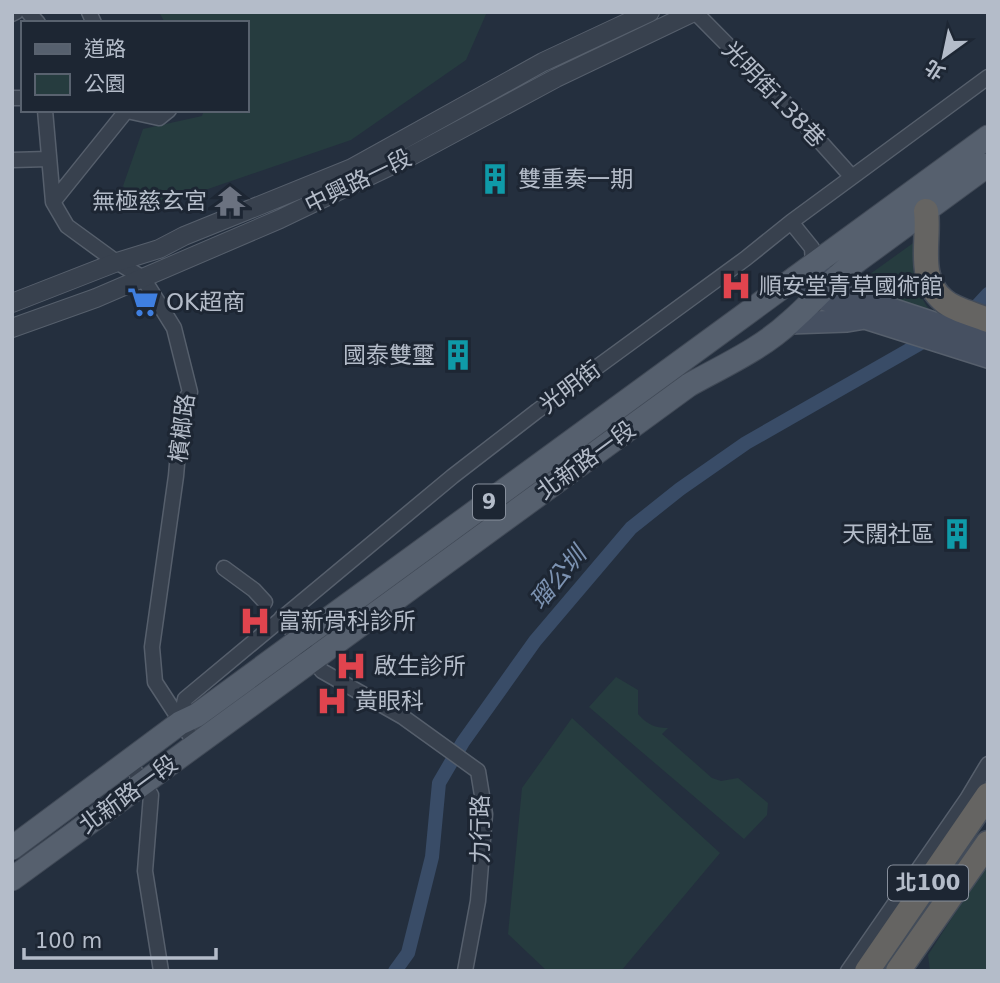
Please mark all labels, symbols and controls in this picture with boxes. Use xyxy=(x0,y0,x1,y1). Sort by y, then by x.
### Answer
legend xyxy=(21,21,248,112)
north arrow xyxy=(909,21,979,91)
street label: 光明街138巷 xyxy=(717,36,831,152)
text: 道路 xyxy=(84,37,126,61)
text: 北 xyxy=(921,56,949,85)
text: 公園 xyxy=(84,72,126,96)
street label: 中興路一段 xyxy=(301,144,415,218)
building icon: 雙重奏一期 xyxy=(478,162,512,196)
place label: 雙重奏一期 xyxy=(518,166,633,192)
temple icon: 無極慈玄宮 xyxy=(213,184,247,218)
place label: 無極慈玄宮 xyxy=(92,188,207,214)
hospital icon: 順安堂青草國術館 xyxy=(719,269,753,303)
place label: 順安堂青草國術館 xyxy=(759,273,943,299)
supermarket icon: OK超商 xyxy=(126,285,160,319)
place label: OK超商 xyxy=(166,289,245,315)
building icon: 國泰雙璽 xyxy=(441,338,475,372)
place label: 國泰雙璽 xyxy=(343,342,435,368)
street label: 光明街 xyxy=(535,356,605,418)
street label: 檳榔路 xyxy=(165,392,199,464)
street label: 北新路一段 xyxy=(532,416,640,504)
road number: 9 xyxy=(473,484,505,520)
building icon: 天闊社區 xyxy=(940,517,974,551)
place label: 天闊社區 xyxy=(842,521,934,547)
water label: 瑠公圳 xyxy=(524,539,594,615)
hospital icon: 富新骨科診所 xyxy=(238,604,272,638)
place label: 富新骨科診所 xyxy=(278,608,416,634)
hospital icon: 啟生診所 xyxy=(334,649,368,683)
place label: 啟生診所 xyxy=(374,653,466,679)
hospital icon: 黃眼科 xyxy=(315,684,349,718)
place label: 黃眼科 xyxy=(355,688,424,714)
street label: 北新路一段 xyxy=(74,750,182,838)
street label: 力行路 xyxy=(467,795,493,864)
road number: 北100 xyxy=(888,866,968,900)
scale bar xyxy=(24,916,217,960)
text: 100 m xyxy=(35,929,102,953)

